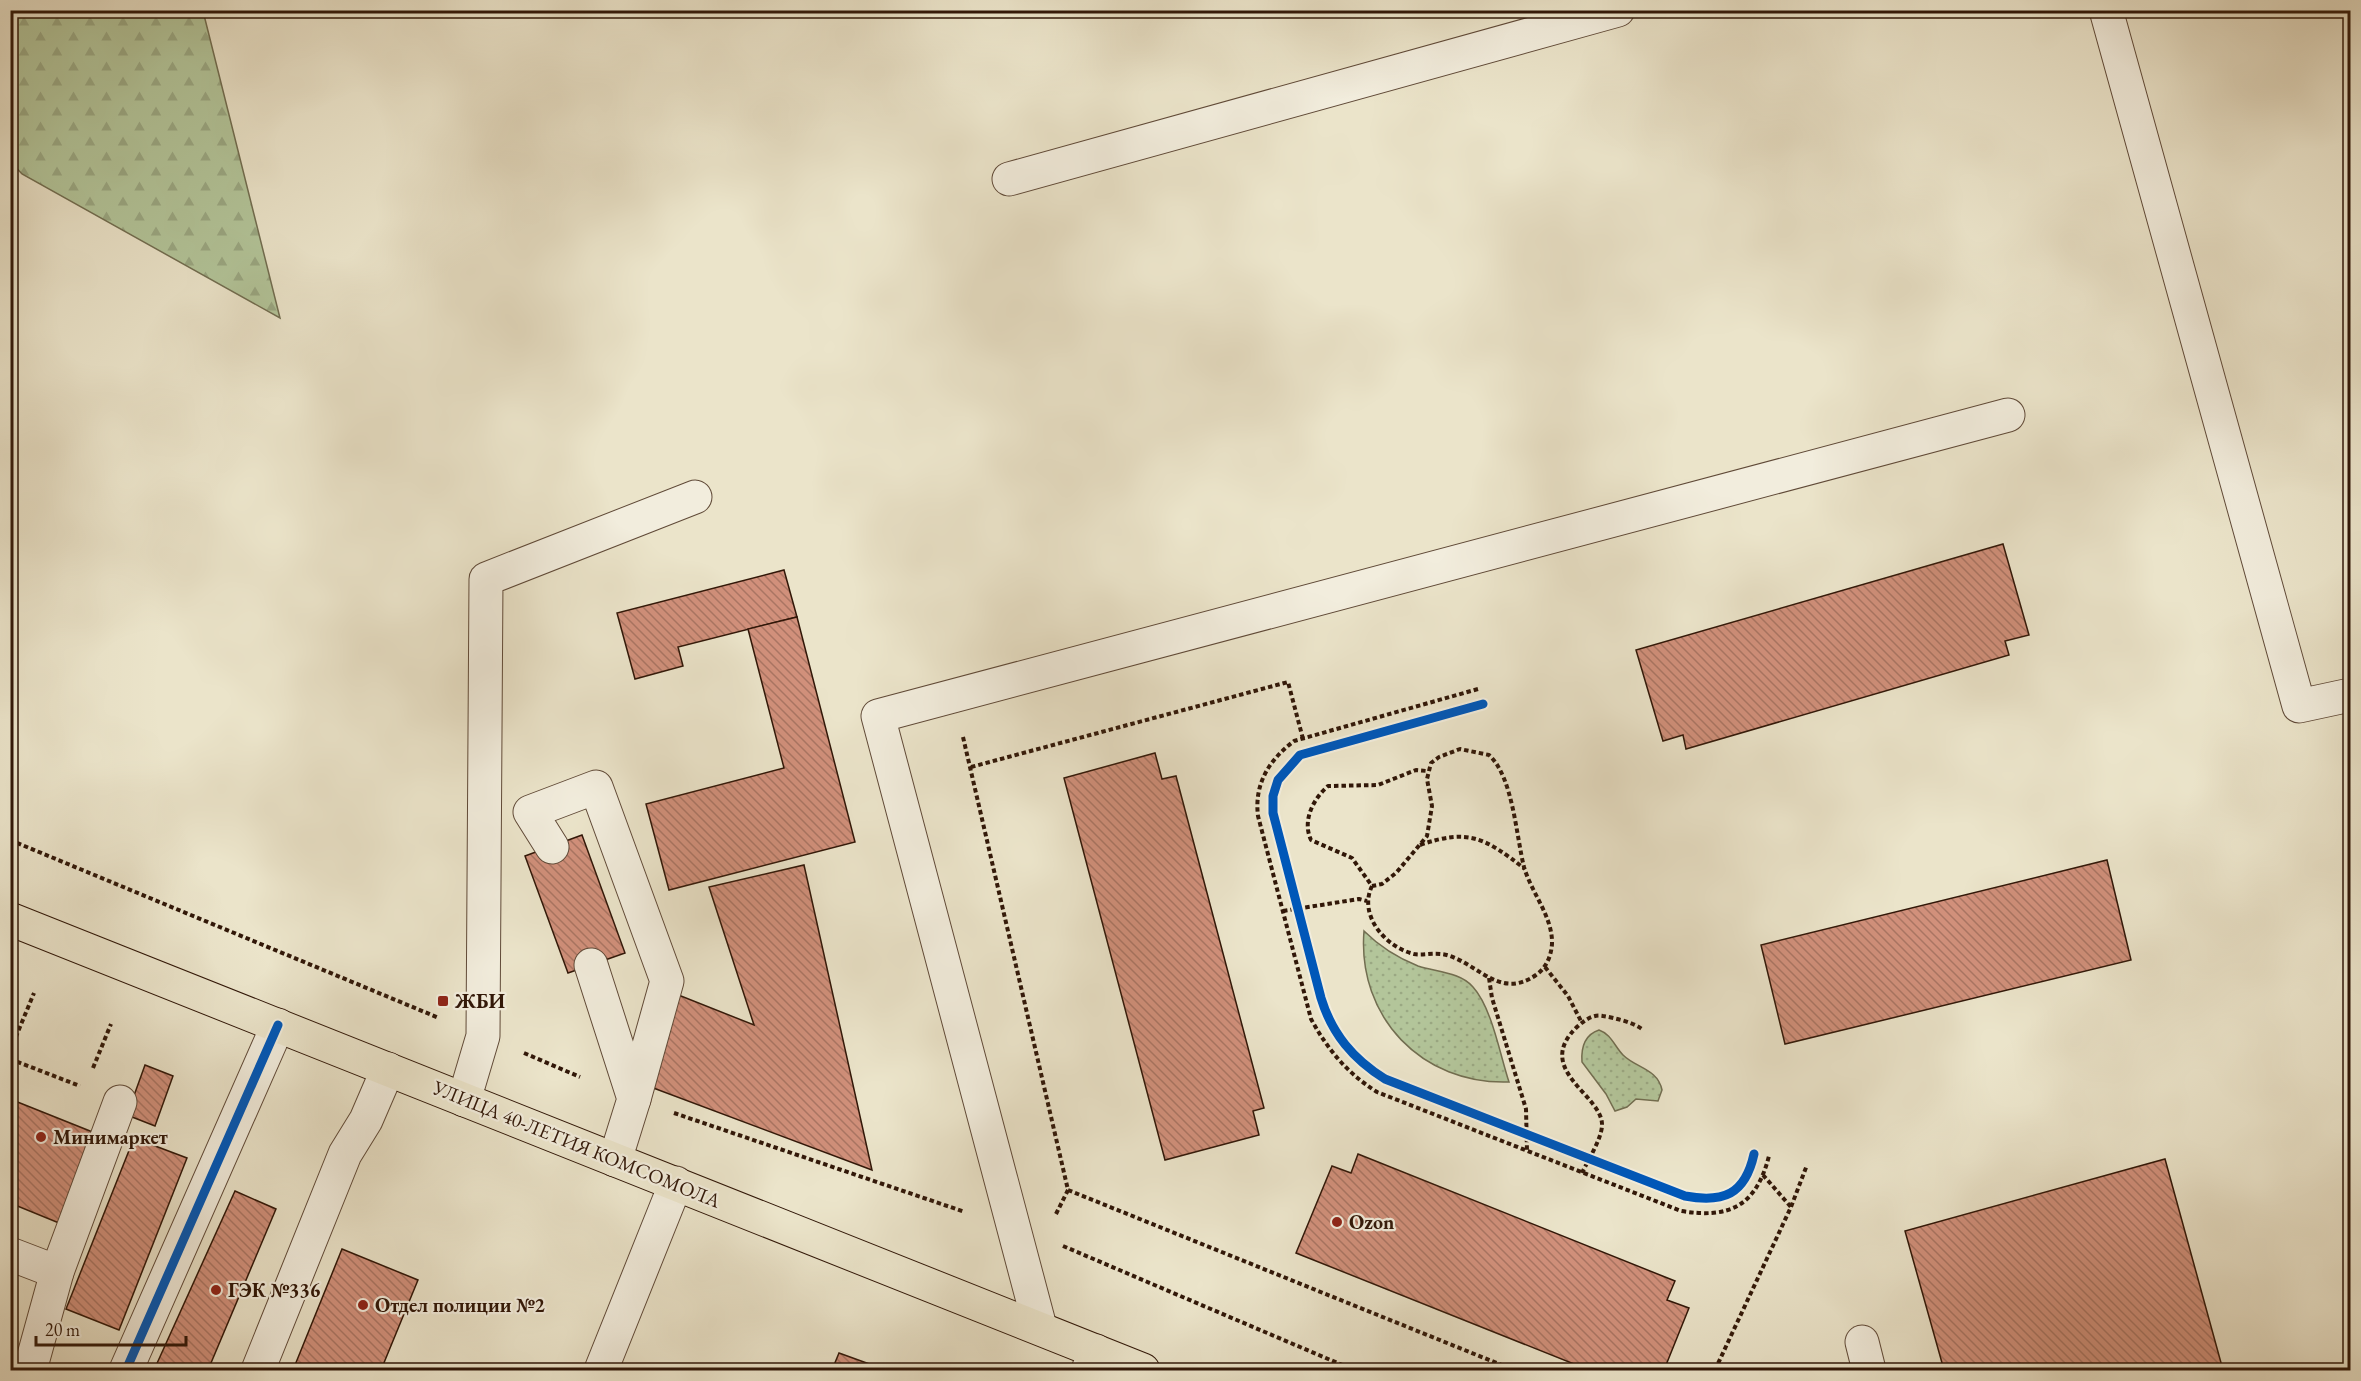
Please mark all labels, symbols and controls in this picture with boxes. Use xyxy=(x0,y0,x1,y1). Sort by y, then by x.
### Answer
place label: ЖБИ xyxy=(454,988,505,1014)
marker: ЖБИ xyxy=(436,994,450,1008)
street label: УЛИЦА 40-ЛЕТИЯ КОМСОМОЛА xyxy=(428,1074,725,1214)
place label: Минимаркет xyxy=(53,1124,168,1150)
marker: Минимаркет xyxy=(34,1130,48,1144)
place label: Ozon xyxy=(1349,1209,1394,1235)
marker: Ozon xyxy=(1330,1215,1344,1229)
place label: ГЭК №336 xyxy=(228,1277,321,1303)
marker: ГЭК №336 xyxy=(209,1283,223,1297)
place label: Отдел полиции №2 xyxy=(375,1292,545,1318)
marker: Отдел полиции №2 xyxy=(356,1298,370,1312)
scale bar xyxy=(36,1309,186,1347)
text: 20 m xyxy=(45,1318,80,1341)

